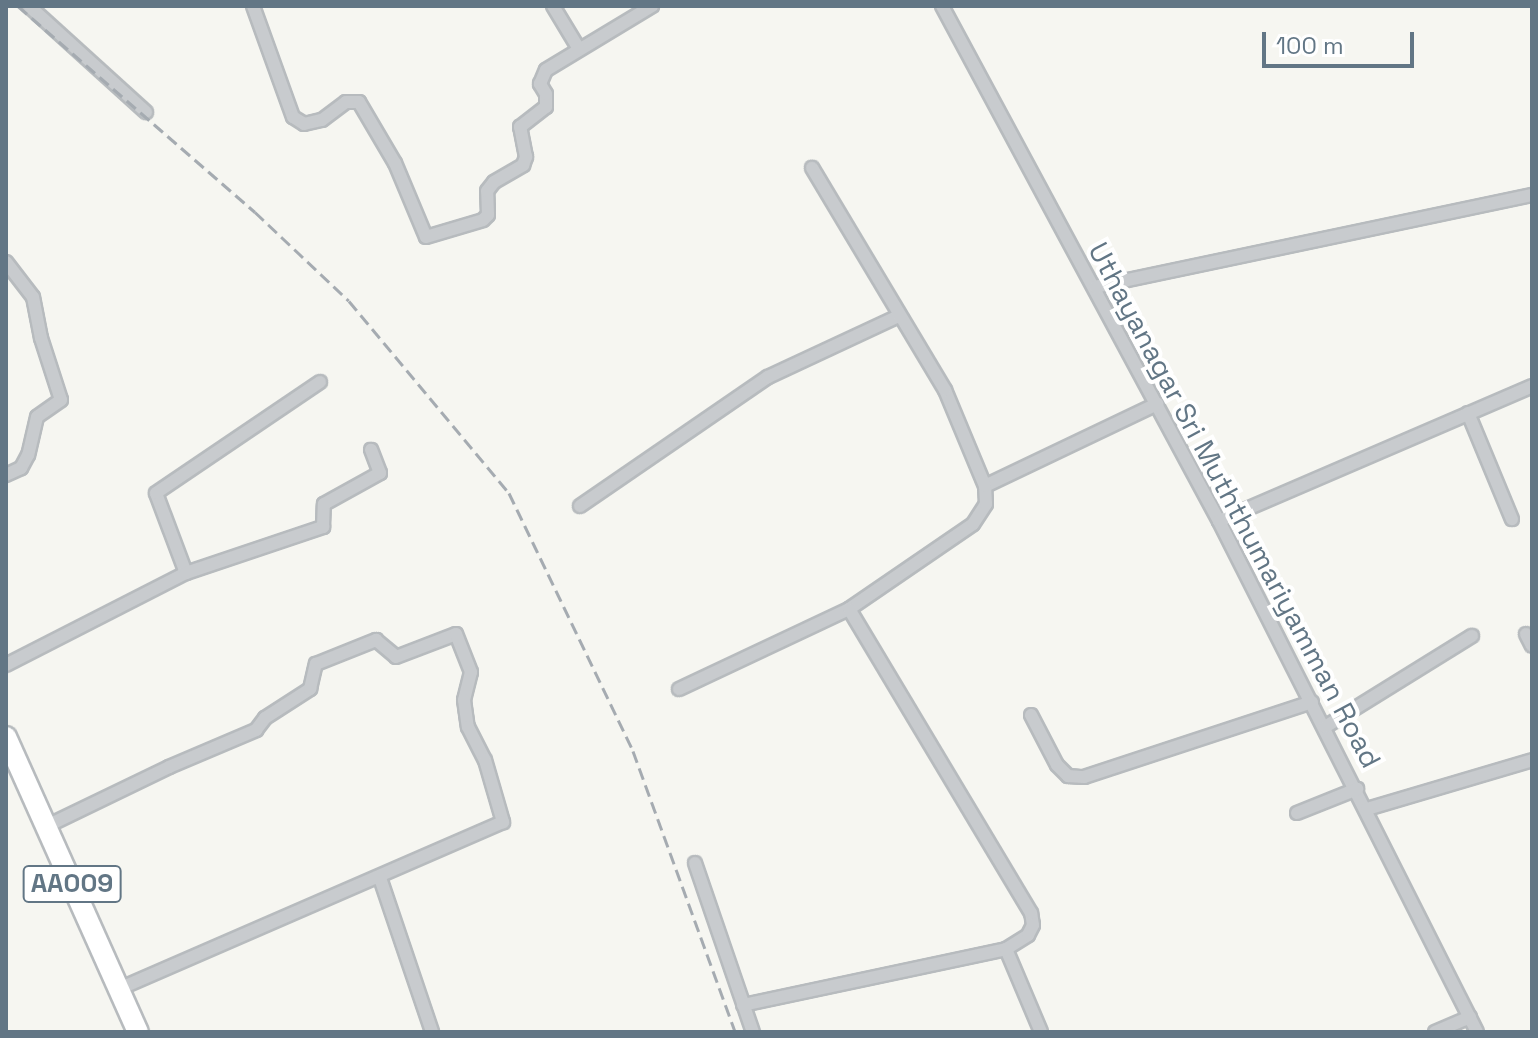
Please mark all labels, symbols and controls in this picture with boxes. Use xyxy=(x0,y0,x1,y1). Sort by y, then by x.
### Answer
scale bar xyxy=(1266,16,1418,66)
text: 100 m xyxy=(1276,30,1344,61)
street label: Uthayanagar Sri Muththumariyamman Road xyxy=(1082,237,1388,773)
road number: AA009 xyxy=(22,862,122,906)

